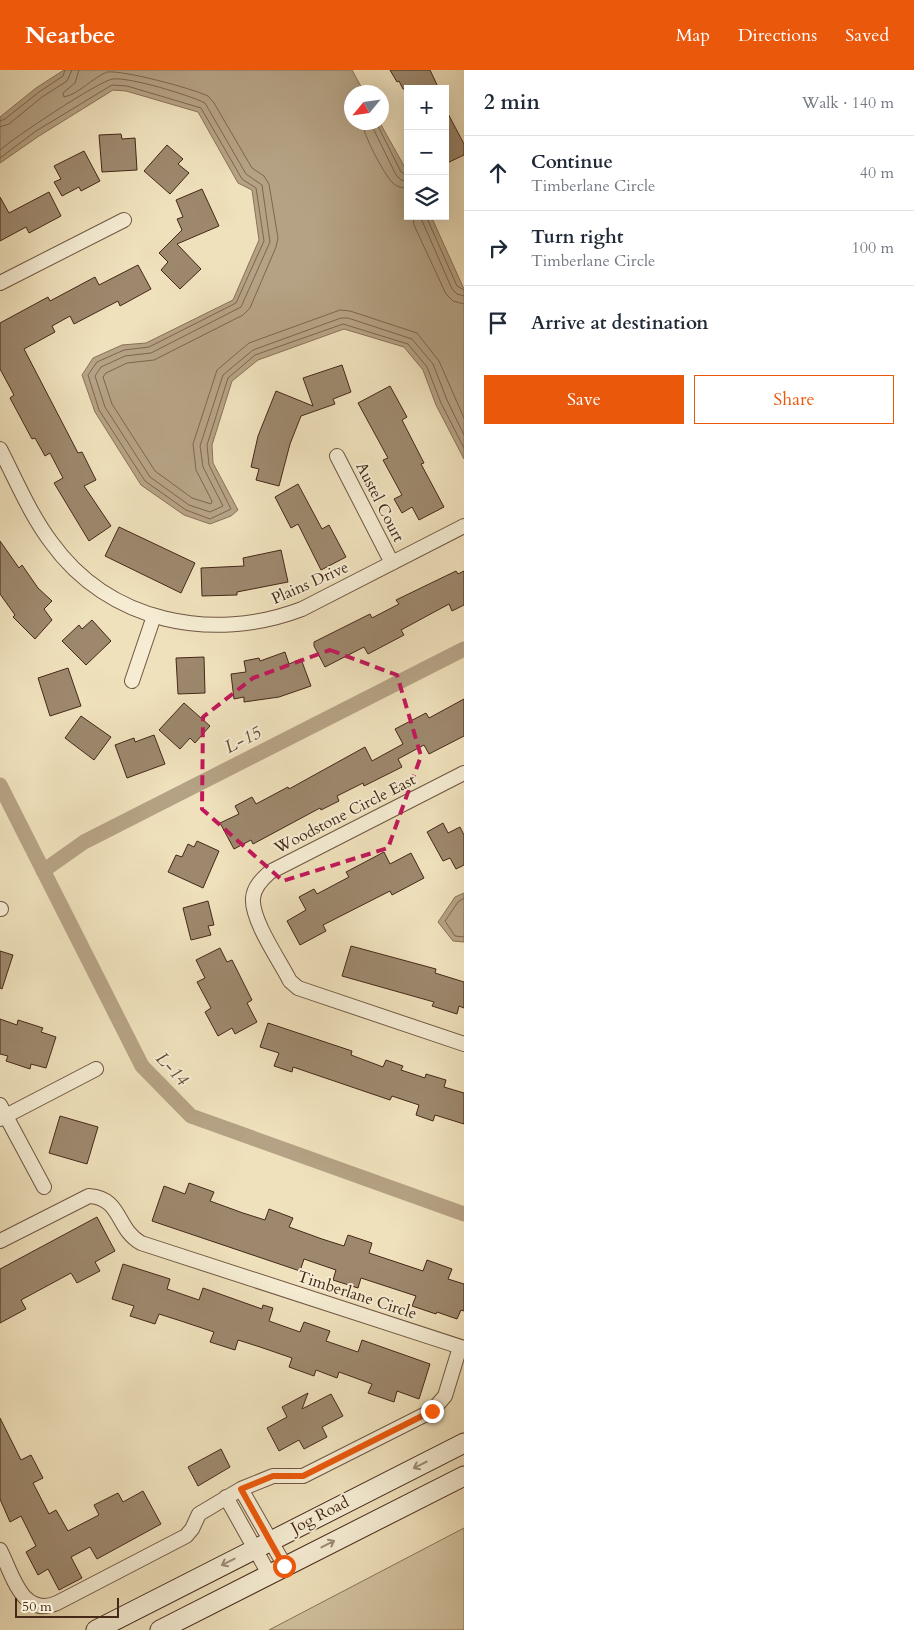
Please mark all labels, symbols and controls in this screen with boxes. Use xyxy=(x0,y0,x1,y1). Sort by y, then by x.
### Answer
text: Nearbee xyxy=(25,19,115,52)
text: Map xyxy=(676,23,710,48)
text: Directions xyxy=(738,23,817,48)
text: Saved xyxy=(845,23,889,48)
north arrow xyxy=(344,85,389,130)
map controls xyxy=(404,85,449,220)
button: + xyxy=(404,85,449,130)
text: 2 min xyxy=(484,88,540,117)
text: Walk · 140 m xyxy=(802,92,894,114)
button: − xyxy=(404,130,449,175)
text: Continue xyxy=(531,149,613,175)
icon: ahead xyxy=(484,159,512,187)
text: 40 m xyxy=(860,162,894,184)
button: layers xyxy=(404,175,449,220)
text: Timberlane Circle xyxy=(531,175,655,197)
text: Turn right xyxy=(531,224,623,250)
icon: right xyxy=(484,234,512,262)
text: 100 m xyxy=(852,237,894,259)
text: Timberlane Circle xyxy=(531,250,655,272)
icon: arrive xyxy=(484,309,512,337)
text: Arrive at destination xyxy=(531,310,708,336)
button: Save xyxy=(484,375,684,424)
button: Share xyxy=(694,375,894,424)
street label: Austel Court xyxy=(351,458,409,546)
street label: Plains Drive xyxy=(268,556,352,610)
water label: L-15 xyxy=(220,720,266,760)
street label: Woodstone Circle East xyxy=(270,769,419,860)
water label: L-14 xyxy=(150,1047,195,1092)
street label: Timberlane Circle xyxy=(294,1265,420,1325)
route end xyxy=(421,1400,444,1423)
one-way arrow xyxy=(413,1460,428,1470)
street label: Jog Road xyxy=(285,1491,353,1540)
one-way arrow xyxy=(320,1539,335,1548)
route start xyxy=(273,1555,296,1578)
one-way arrow xyxy=(221,1557,236,1567)
scale bar xyxy=(15,1595,119,1618)
text: 50 m xyxy=(22,1597,52,1616)

